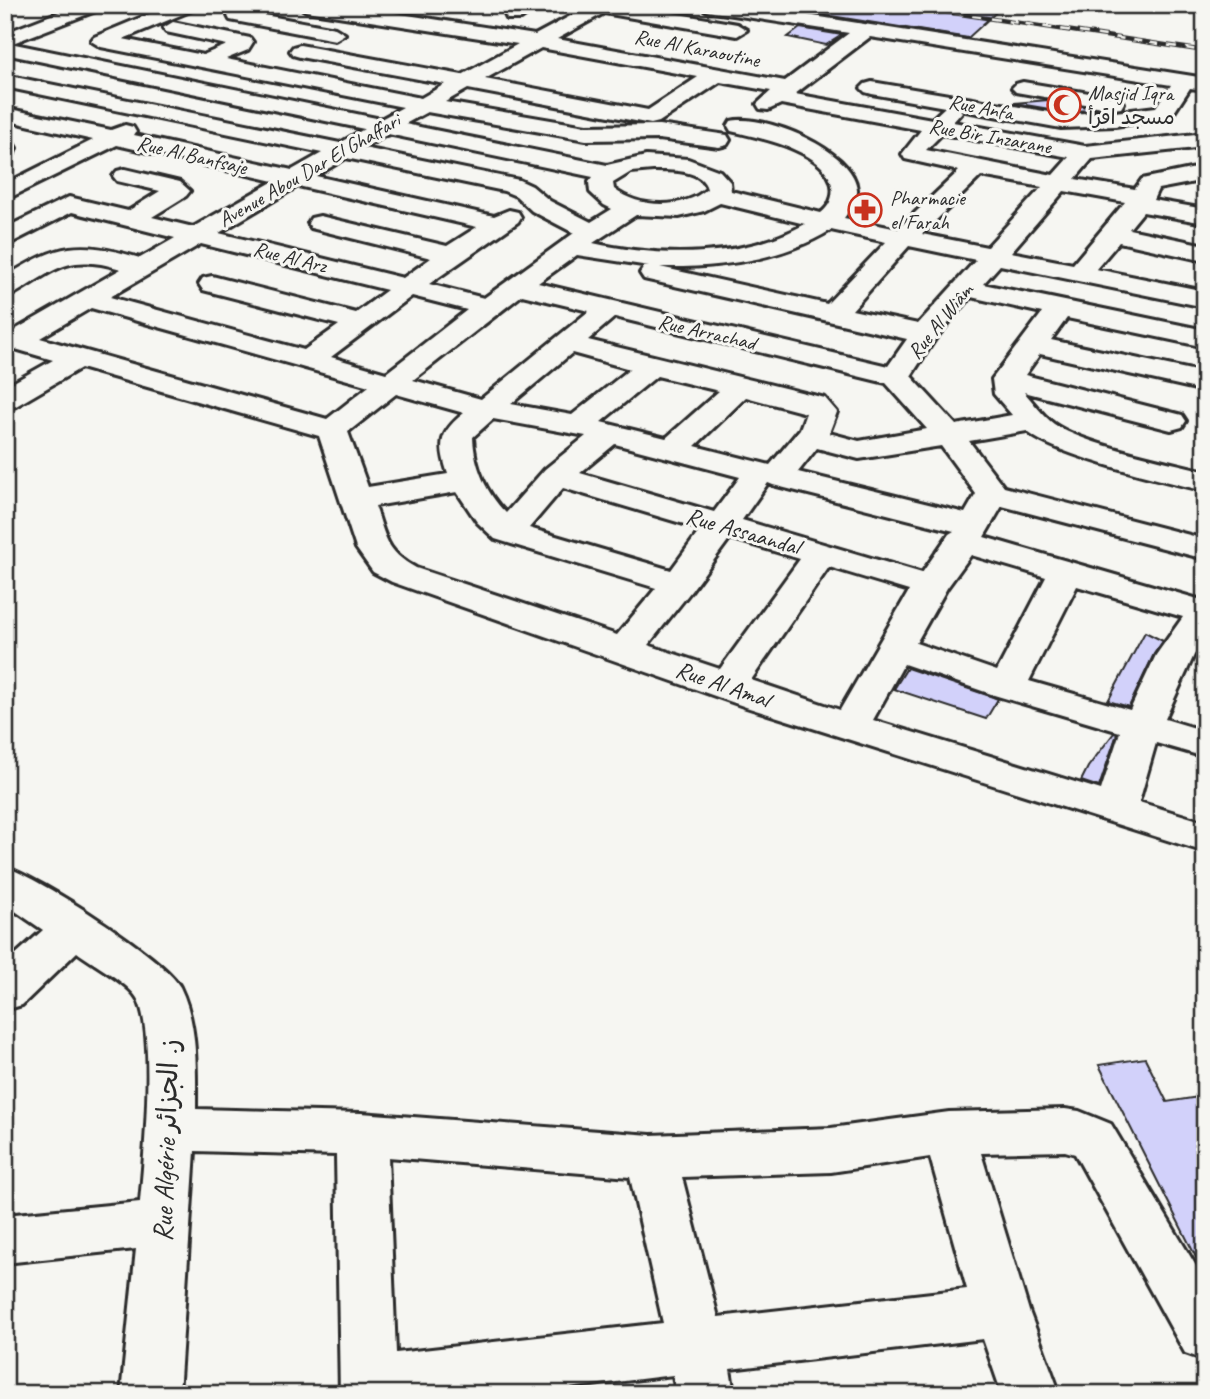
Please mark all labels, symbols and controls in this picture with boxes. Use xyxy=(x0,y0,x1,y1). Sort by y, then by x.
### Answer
street label: Rue Al Karaoutine xyxy=(632,23,763,73)
place label: Masjid Iqra مسجد اقرأ xyxy=(1088,80,1175,130)
mosque icon: Masjid Iqra مسجد اقرأ xyxy=(1045,86,1083,124)
street label: Rue Anfa xyxy=(947,88,1018,126)
street label: Avenue Abou Dar El Ghaffari xyxy=(213,106,407,233)
street label: Rue Bir Inzarane xyxy=(927,112,1054,160)
street label: Rue Al Banfsaje xyxy=(134,130,251,181)
place label: Pharmacie el Farah xyxy=(890,185,967,235)
pharmacy icon: Pharmacie el Farah xyxy=(846,191,884,229)
street label: Rue Al Arz xyxy=(251,235,330,279)
street label: Rue Al Wiâm xyxy=(902,276,980,364)
street label: Rue Arrachad xyxy=(656,308,762,357)
street label: Rue Assaandal xyxy=(683,500,807,563)
street label: Rue Al Amal xyxy=(672,654,778,715)
street label: Rue Algérie ز. الجزائر xyxy=(144,1038,187,1242)

